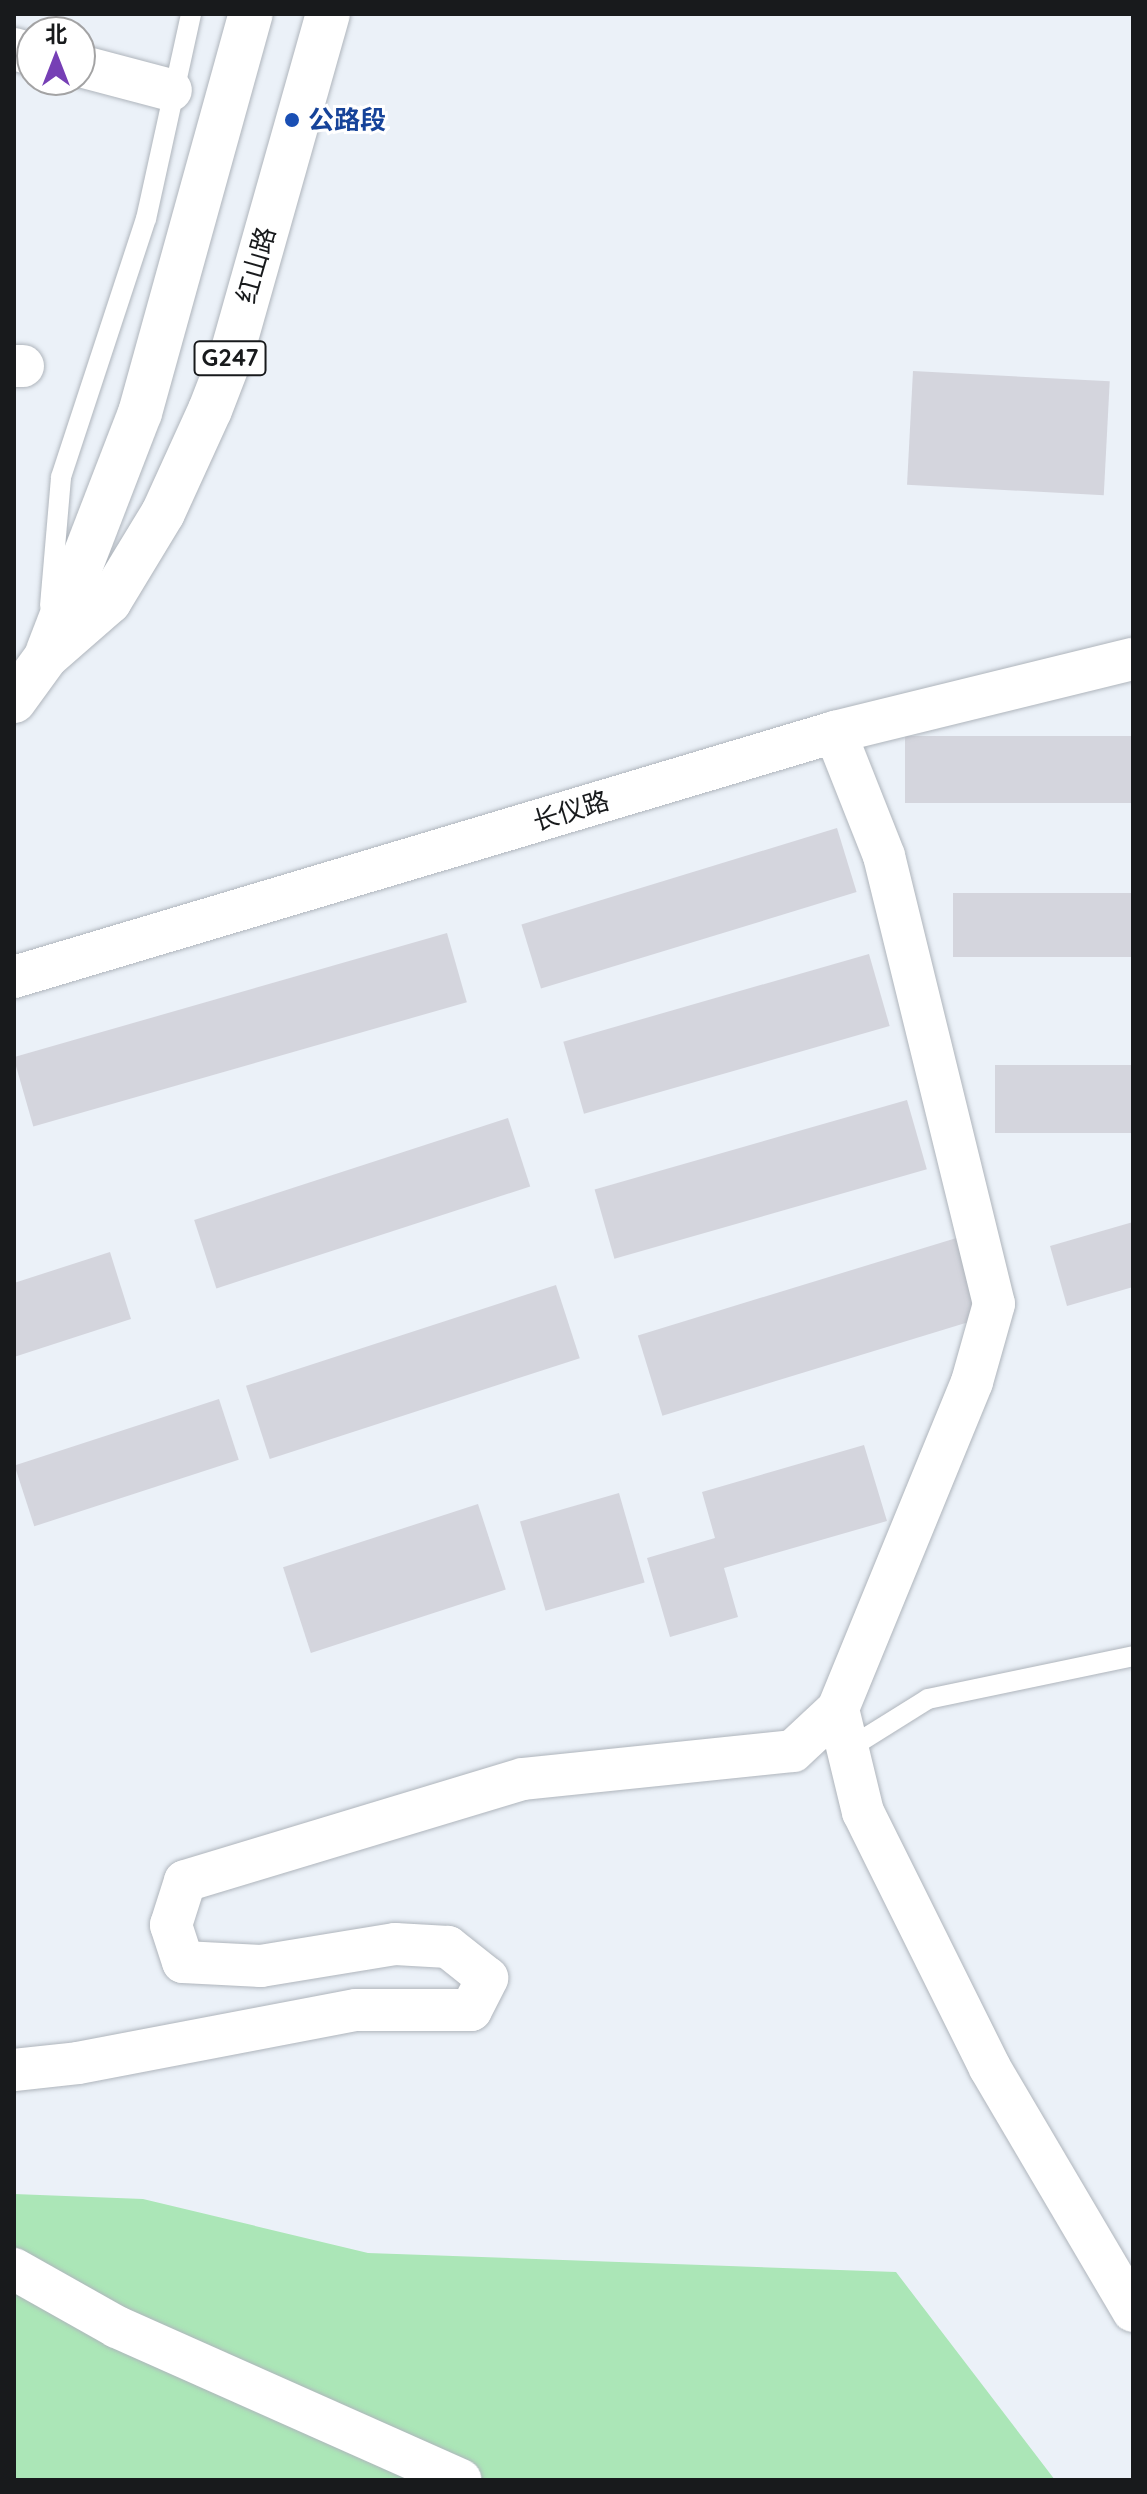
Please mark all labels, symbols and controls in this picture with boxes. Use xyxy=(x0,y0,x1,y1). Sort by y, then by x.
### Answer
north arrow xyxy=(16,16,96,96)
text: 北 xyxy=(45,20,67,48)
place label: 公路段 xyxy=(308,104,386,136)
marker: 公路段 xyxy=(283,111,301,129)
street label: 红山路 xyxy=(230,223,282,307)
road number: G247 xyxy=(192,338,268,378)
street label: 长仪路 xyxy=(529,785,613,837)

